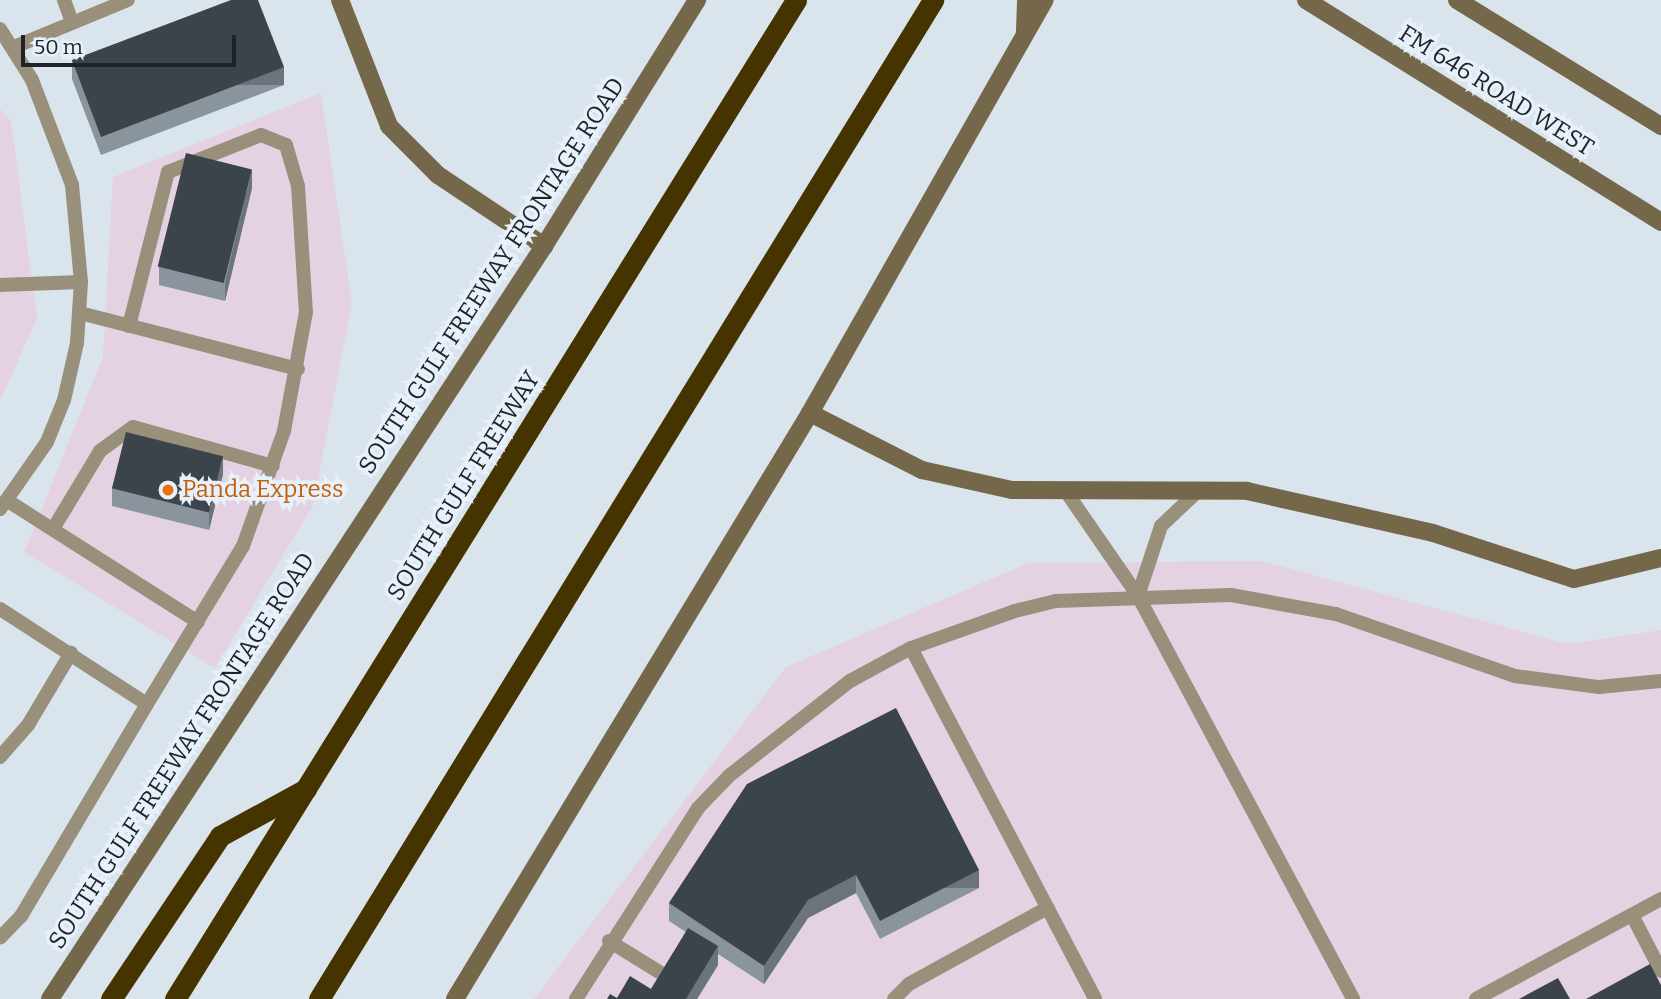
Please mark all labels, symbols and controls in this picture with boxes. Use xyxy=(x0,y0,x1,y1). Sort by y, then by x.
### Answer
street label: FM 646 ROAD WEST xyxy=(1394,20,1598,162)
scale bar xyxy=(24,21,240,65)
text: 50 m xyxy=(34,34,83,60)
street label: SOUTH GULF FREEWAY FRONTAGE ROAD xyxy=(353,72,631,480)
street label: SOUTH GULF FREEWAY xyxy=(382,366,546,606)
place label: Panda Express xyxy=(182,476,343,504)
marker: Panda Express xyxy=(160,482,176,498)
street label: SOUTH GULF FREEWAY FRONTAGE ROAD xyxy=(43,547,321,955)

